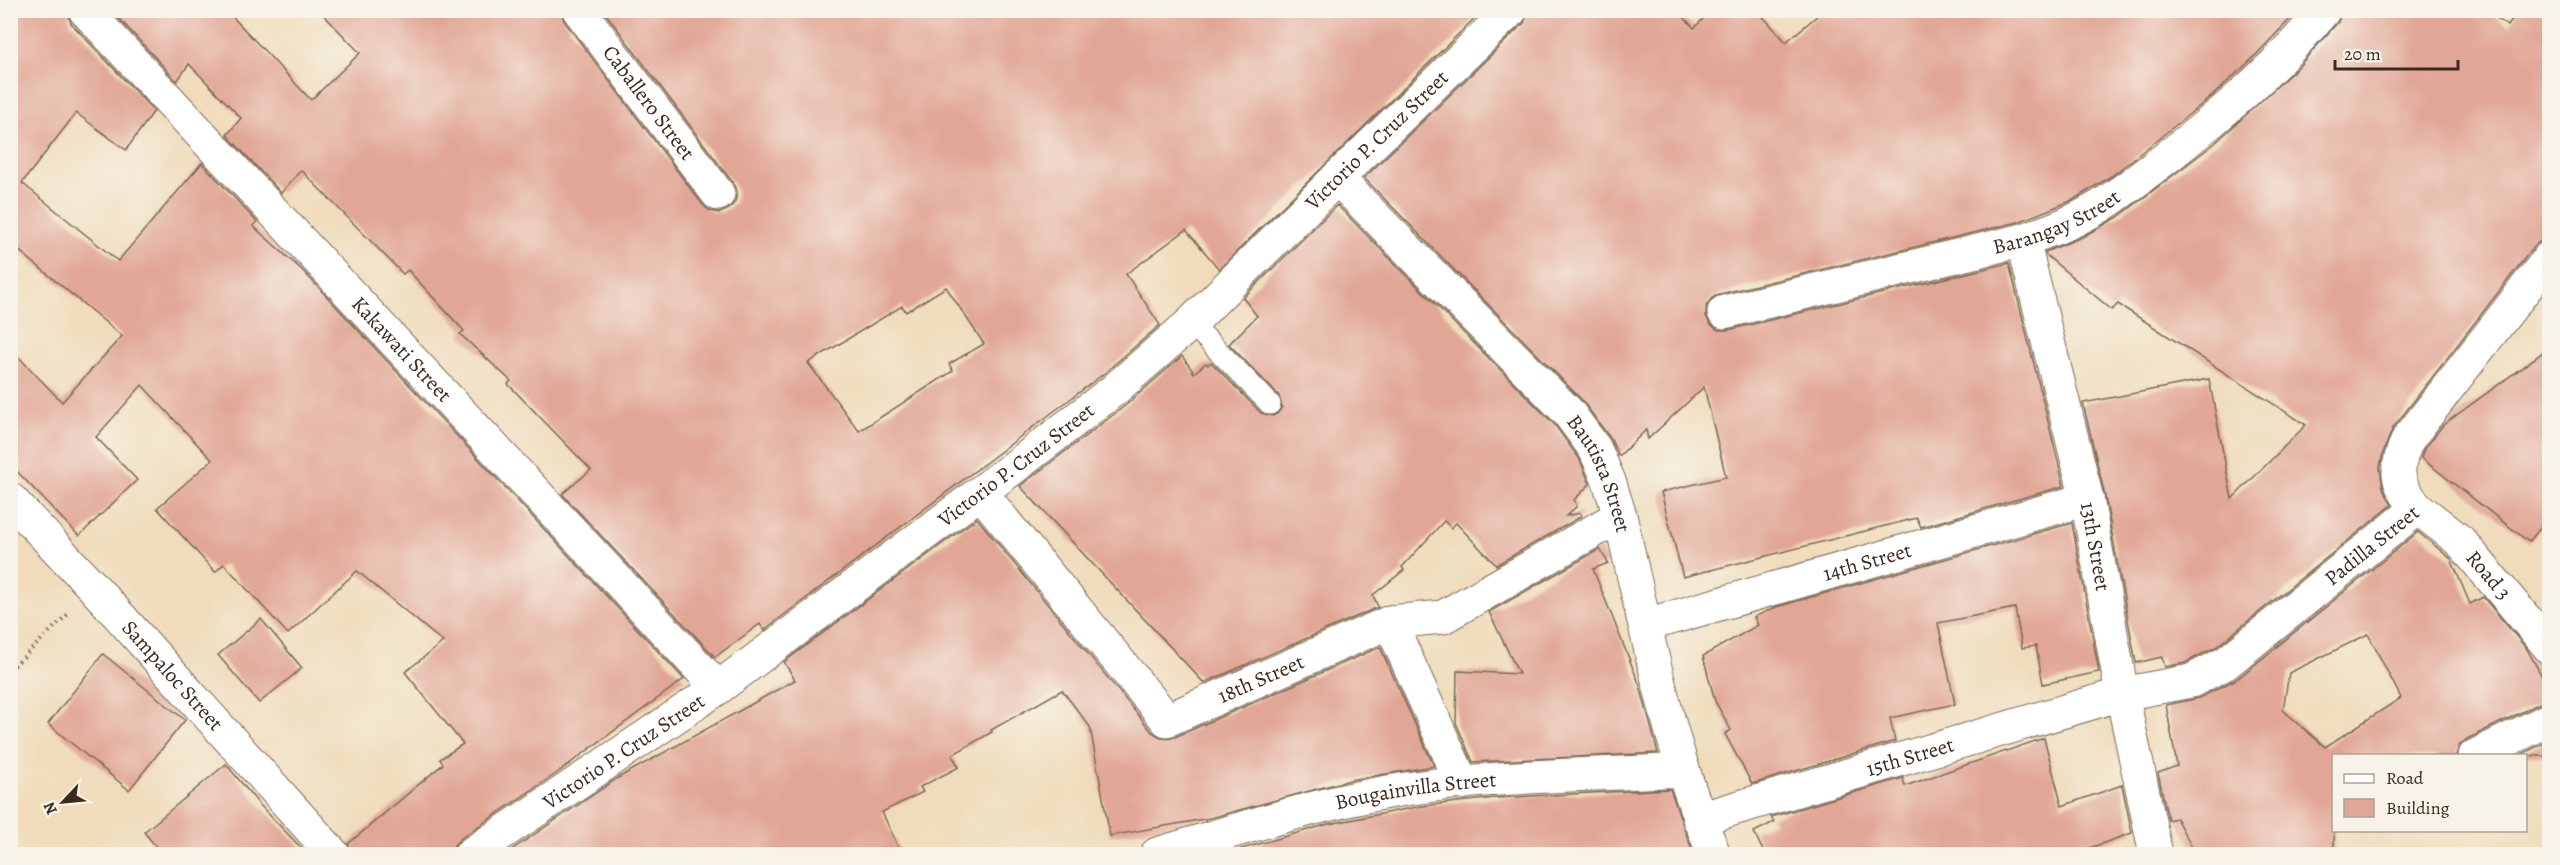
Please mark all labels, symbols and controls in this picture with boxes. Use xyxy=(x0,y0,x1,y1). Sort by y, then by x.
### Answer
scale bar xyxy=(2335,33,2458,71)
street label: Caballero Street xyxy=(596,39,702,166)
text: 20 m xyxy=(2344,42,2381,66)
street label: Victorio P. Cruz Street xyxy=(1298,64,1454,217)
street label: Barangay Street xyxy=(1990,183,2126,261)
street label: Kakawati Street xyxy=(345,290,458,408)
street label: Victorio P. Cruz Street xyxy=(931,396,1100,534)
street label: Bautista Street xyxy=(1560,409,1637,535)
street label: Padilla Street xyxy=(2319,499,2425,592)
street label: 13th Street xyxy=(2074,500,2117,593)
street label: 14th Street xyxy=(1820,536,1915,588)
street label: Road 3 xyxy=(2460,544,2518,606)
street label: Sampaloc Street xyxy=(116,614,230,737)
street label: 18th Street xyxy=(1213,648,1308,710)
street label: Victorio P. Cruz Street xyxy=(536,687,710,816)
street label: 15th Street xyxy=(1863,730,1957,783)
legend xyxy=(2332,754,2527,832)
street label: Bougainvilla Street xyxy=(1332,765,1497,816)
text: Road xyxy=(2386,766,2424,790)
north arrow xyxy=(33,772,93,832)
text: Building xyxy=(2386,796,2450,820)
text: N xyxy=(38,798,63,818)

